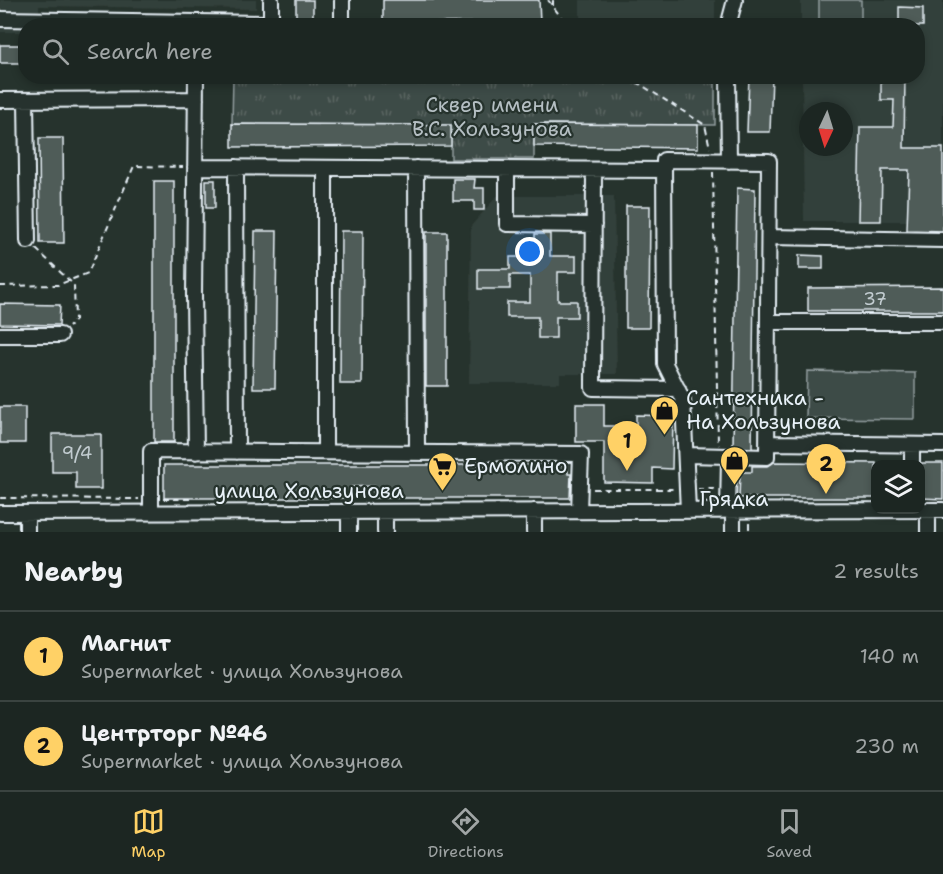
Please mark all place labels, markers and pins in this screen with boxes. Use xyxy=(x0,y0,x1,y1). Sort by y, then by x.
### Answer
place label: Сантехника - На Хользунова xyxy=(686,384,841,436)
shop icon: Сантехника - На Хользунова xyxy=(649,394,681,436)
pin: 1 xyxy=(608,422,646,471)
shop icon: Грядка xyxy=(718,444,750,486)
pin: 2 xyxy=(806,444,846,494)
supermarket icon: Ермолино xyxy=(427,450,459,492)
place label: Ермолино xyxy=(464,452,567,480)
place label: Грядка xyxy=(700,485,768,513)

